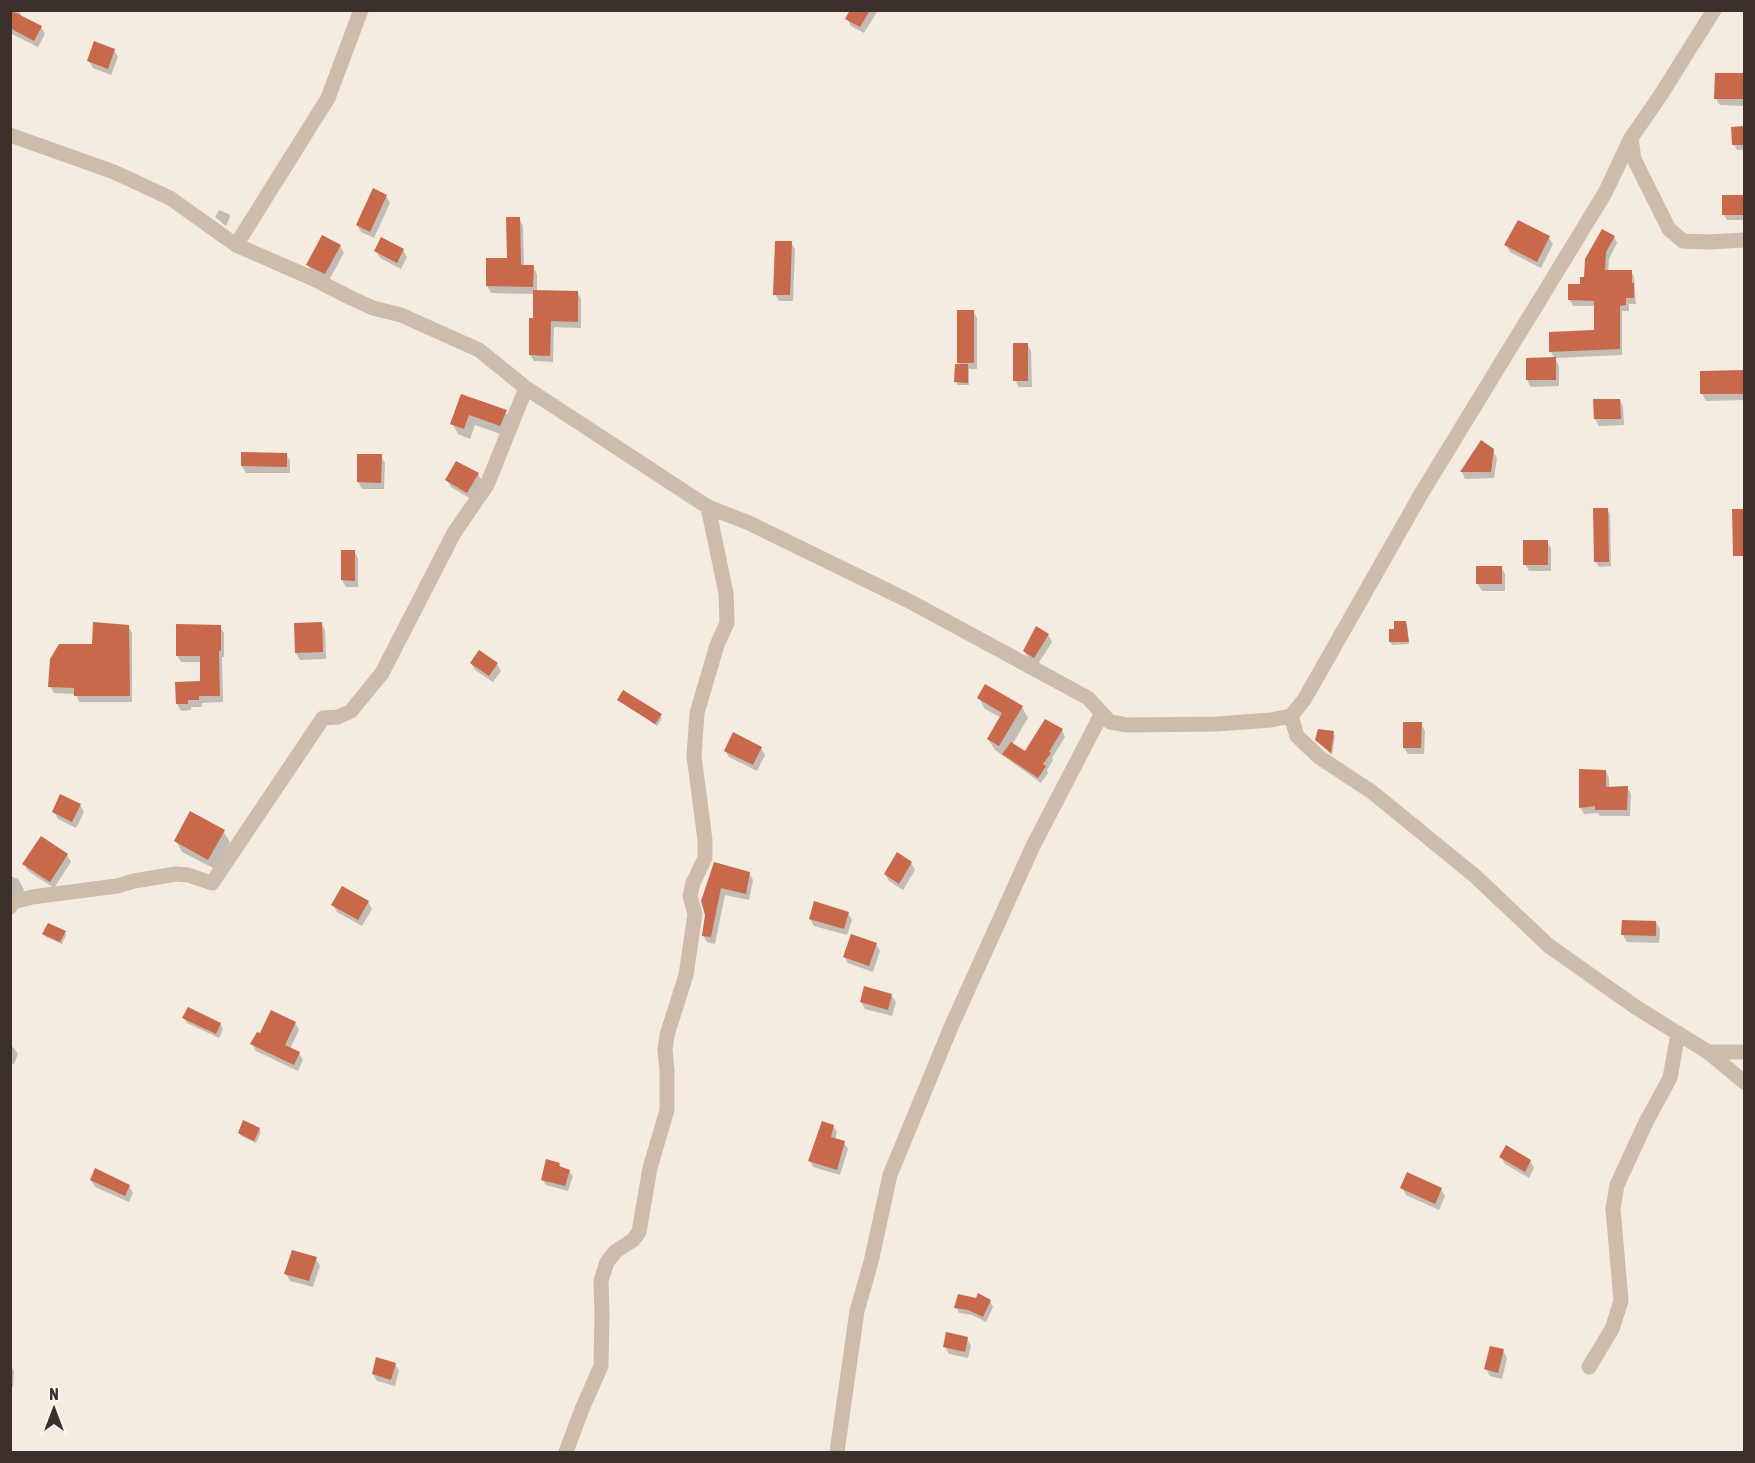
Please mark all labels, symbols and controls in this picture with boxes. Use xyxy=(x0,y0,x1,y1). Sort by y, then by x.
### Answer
north arrow xyxy=(24,1379,84,1439)
text: N xyxy=(49,1385,59,1403)

